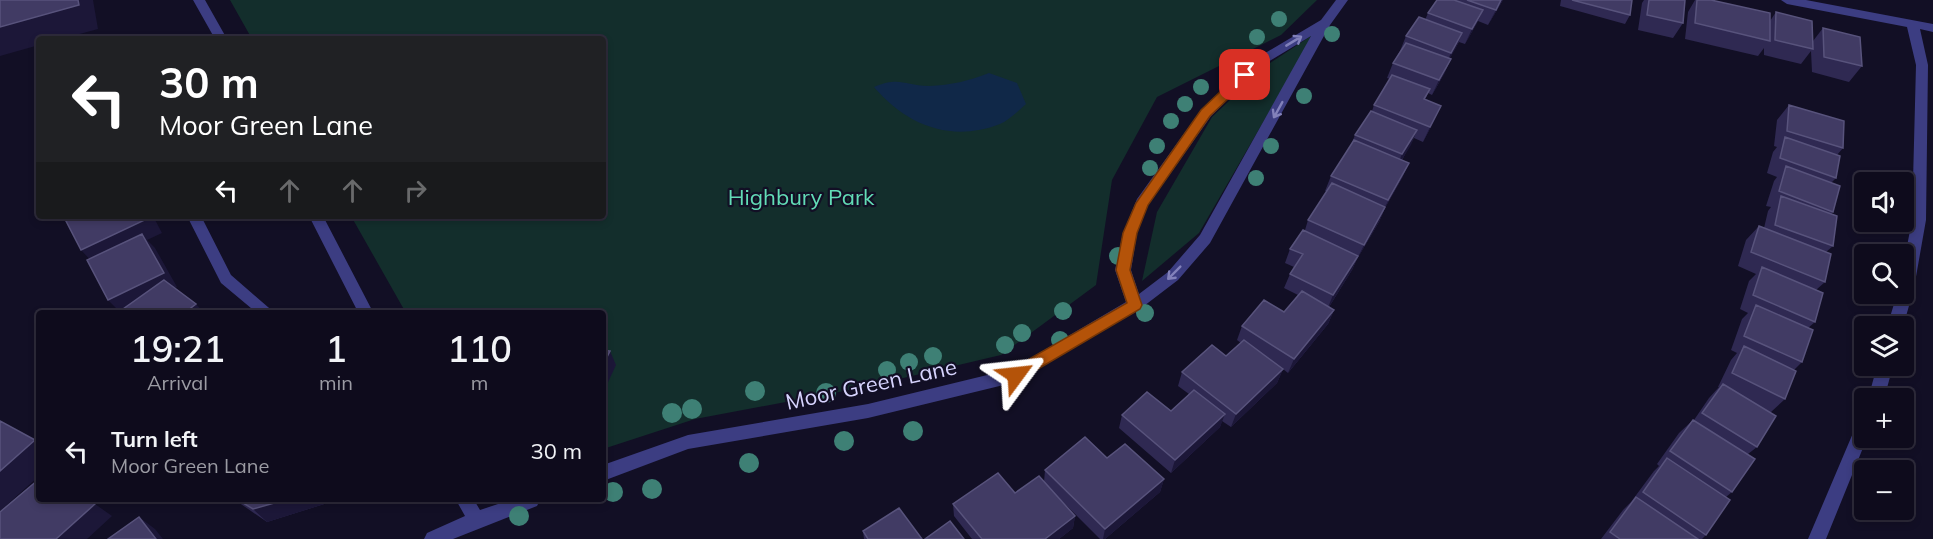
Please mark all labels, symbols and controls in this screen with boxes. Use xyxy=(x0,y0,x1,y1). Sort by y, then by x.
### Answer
one-way arrow xyxy=(1285,35,1302,47)
pin xyxy=(1219,49,1270,100)
text: 30 m xyxy=(159,56,259,109)
icon: arrive xyxy=(1228,58,1261,91)
icon: left xyxy=(60,60,138,138)
one-way arrow xyxy=(1272,100,1283,118)
text: Moor Green Lane xyxy=(159,108,373,142)
map controls xyxy=(1854,172,1914,520)
button: sound xyxy=(1854,172,1914,232)
icon: left xyxy=(210,174,243,207)
icon: ahead xyxy=(273,174,306,207)
icon: ahead xyxy=(336,174,369,207)
icon: right xyxy=(399,174,432,207)
park label: Highbury Park xyxy=(728,183,875,211)
button: search xyxy=(1854,244,1914,304)
one-way arrow xyxy=(1167,266,1182,281)
button: layers xyxy=(1854,316,1914,376)
text: 19:21 xyxy=(130,326,225,371)
text: 1 xyxy=(325,326,347,371)
text: 110 xyxy=(447,326,512,371)
position arrow xyxy=(984,343,1048,407)
street label: Moor Green Lane xyxy=(783,352,959,416)
text: Arrival xyxy=(147,370,208,395)
text: min xyxy=(319,370,353,395)
text: m xyxy=(471,370,488,395)
button: + xyxy=(1854,388,1914,448)
text: Turn left xyxy=(111,425,198,453)
icon: left xyxy=(60,435,93,468)
text: 30 m xyxy=(531,437,582,465)
text: Moor Green Lane xyxy=(111,453,269,478)
button: − xyxy=(1854,460,1914,520)

